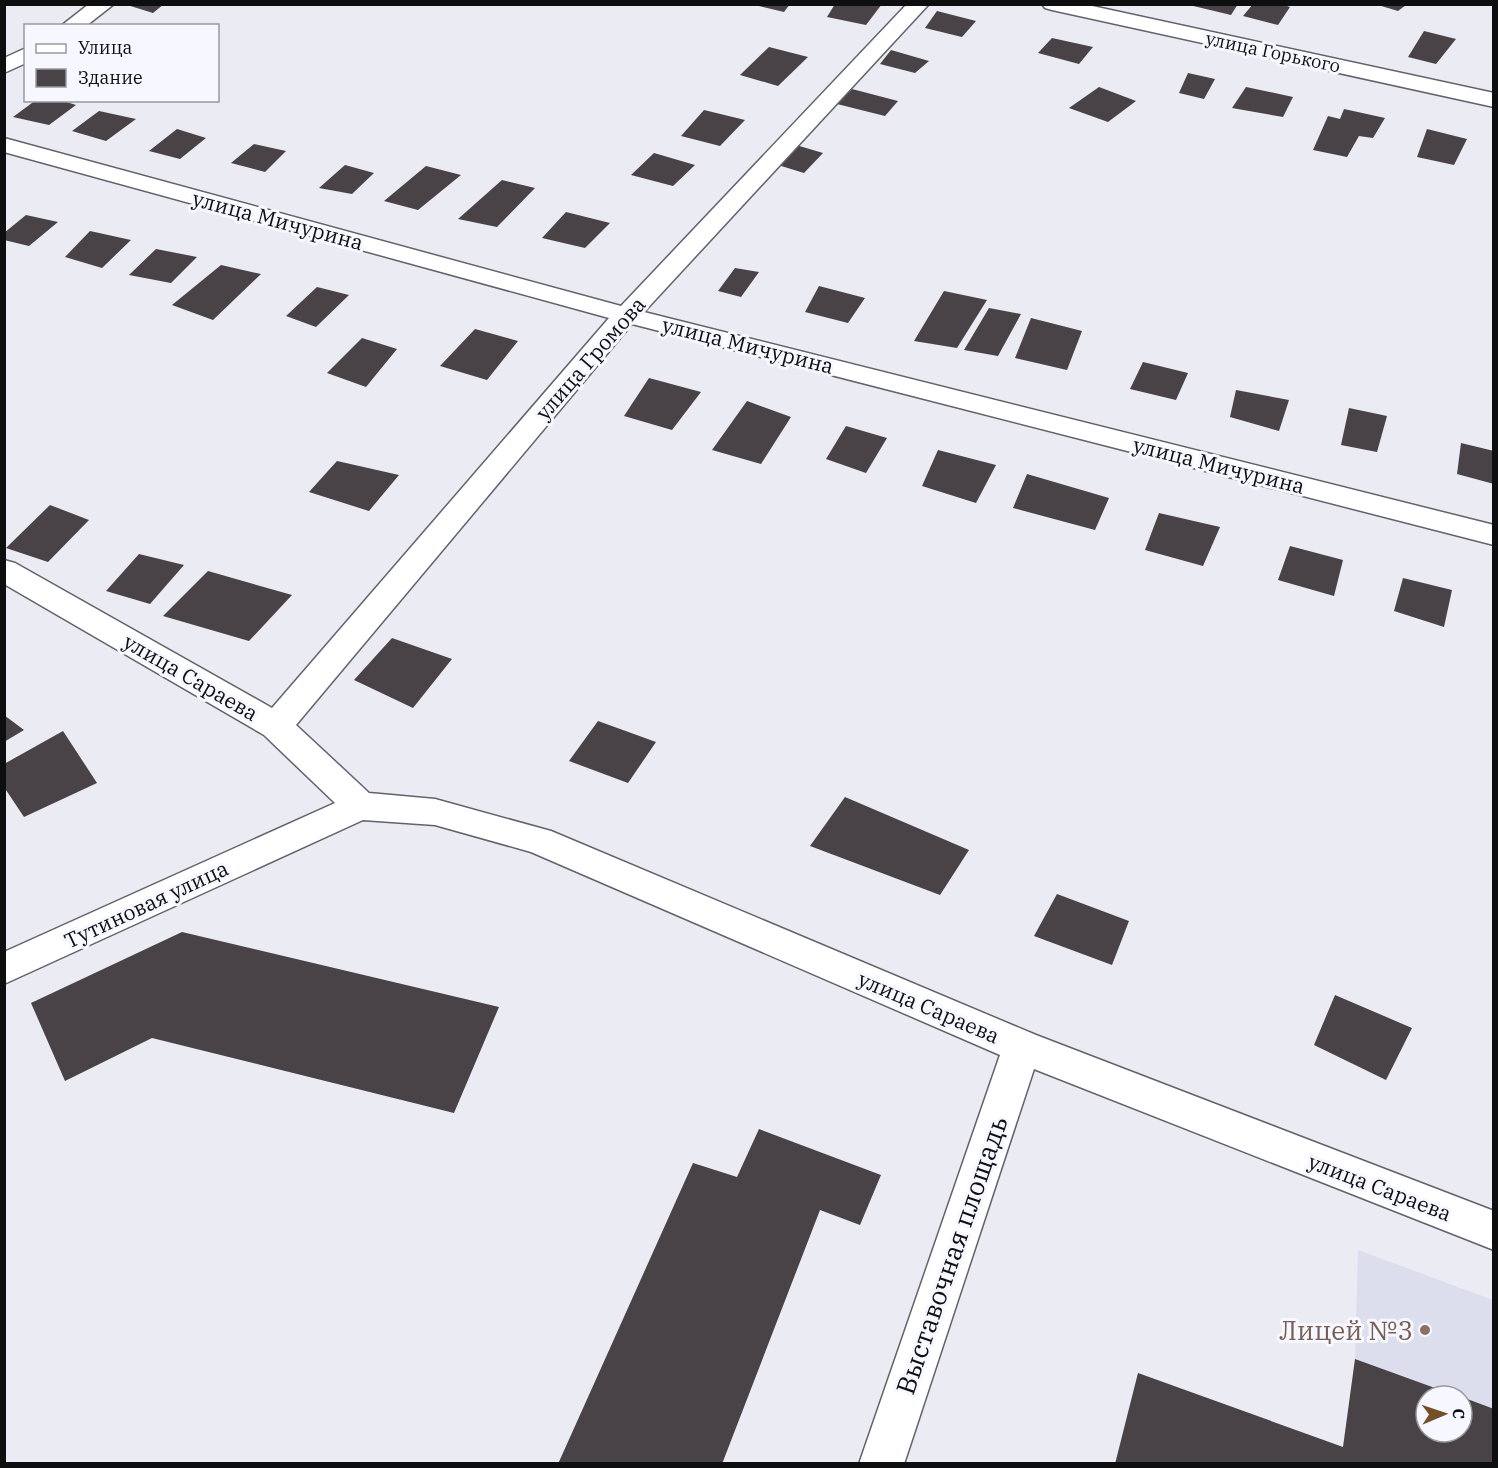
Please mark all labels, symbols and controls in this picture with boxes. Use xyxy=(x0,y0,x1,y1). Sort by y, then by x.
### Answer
legend xyxy=(24,24,219,102)
street label: улица Горького xyxy=(1204,27,1342,77)
text: Улица xyxy=(78,36,133,59)
text: Здание xyxy=(78,66,143,89)
street label: улица Мичурина xyxy=(190,184,366,256)
street label: улица Громова xyxy=(529,291,651,425)
street label: улица Мичурина xyxy=(659,310,837,380)
street label: улица Мичурина xyxy=(1130,430,1308,500)
street label: улица Сараева xyxy=(119,627,263,727)
street label: Тутиновая улица xyxy=(59,854,233,954)
street label: улица Сараева xyxy=(854,965,1004,1049)
street label: Выставочная площадь xyxy=(887,1111,1015,1399)
street label: улица Сараева xyxy=(1304,1147,1456,1227)
place label: Лицей №3 xyxy=(1279,1313,1413,1347)
marker: Лицей №3 xyxy=(1418,1323,1432,1337)
north arrow xyxy=(1414,1384,1474,1444)
text: С xyxy=(1449,1408,1469,1419)

